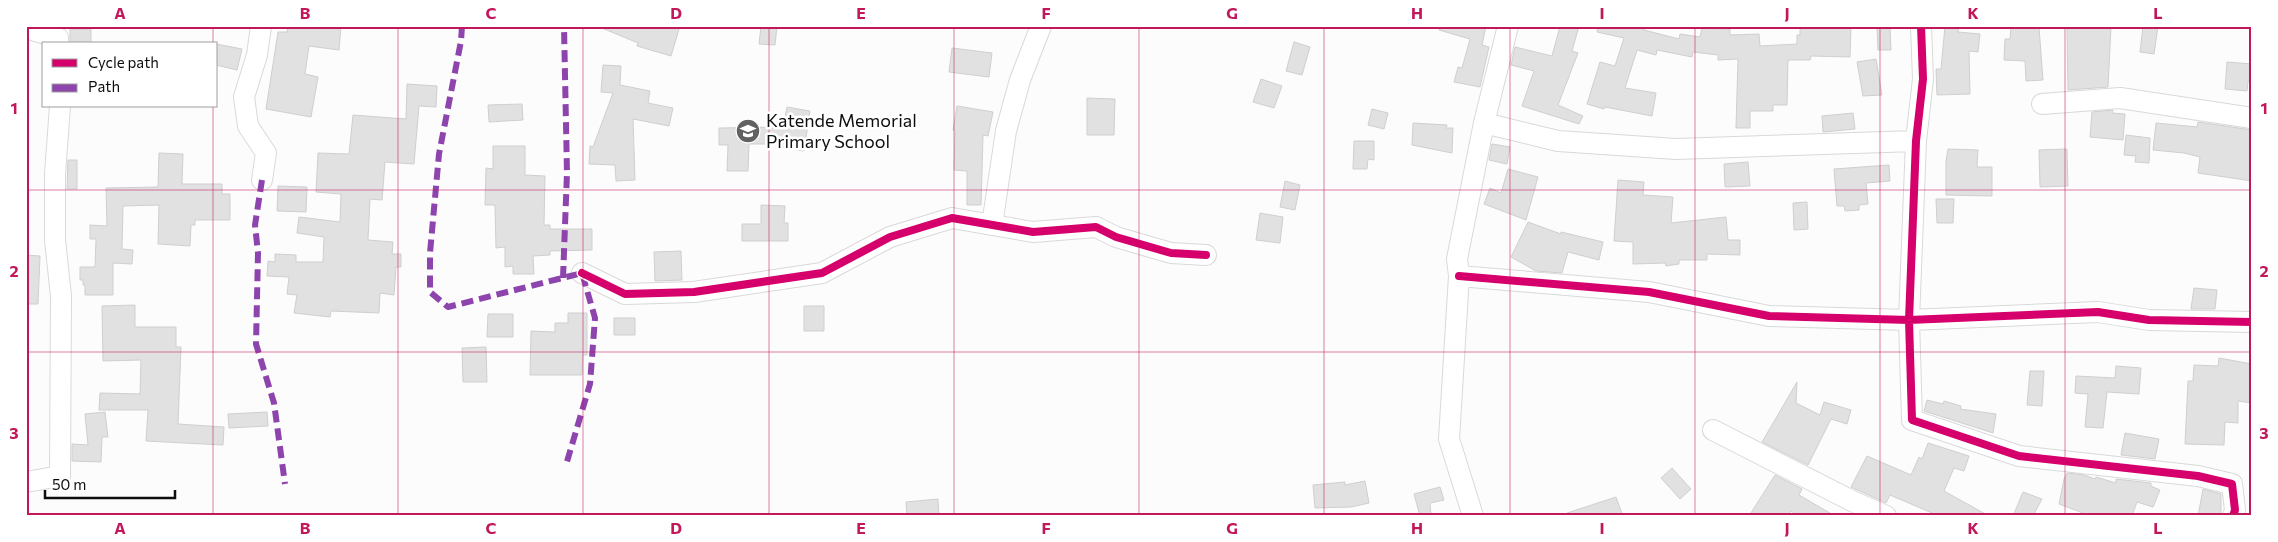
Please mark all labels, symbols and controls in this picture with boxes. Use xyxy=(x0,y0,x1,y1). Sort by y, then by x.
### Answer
text: A xyxy=(114,3,126,22)
text: B xyxy=(300,3,311,22)
text: C xyxy=(486,3,497,22)
text: D xyxy=(670,3,682,22)
text: E xyxy=(856,3,866,22)
text: F xyxy=(1041,3,1051,22)
text: G xyxy=(1226,3,1238,22)
text: H xyxy=(1411,3,1423,22)
text: I xyxy=(1599,3,1605,22)
text: J xyxy=(1784,3,1790,22)
text: K xyxy=(1967,3,1979,22)
text: L xyxy=(2153,3,2163,22)
legend xyxy=(42,42,218,108)
text: Cycle path xyxy=(88,53,159,71)
text: Path xyxy=(88,77,120,95)
text: 1 xyxy=(10,98,18,117)
text: 1 xyxy=(2260,98,2268,117)
place label: Katende Memorial Primary School xyxy=(766,109,917,152)
school or university icon: Katende Memorial Primary School xyxy=(735,118,761,144)
text: 2 xyxy=(9,261,19,280)
text: 2 xyxy=(2259,261,2269,280)
text: 3 xyxy=(9,423,19,442)
text: 3 xyxy=(2259,423,2269,442)
scale bar xyxy=(45,467,175,499)
text: 50 m xyxy=(52,475,86,493)
text: A xyxy=(114,518,126,537)
text: B xyxy=(300,518,311,537)
text: C xyxy=(486,518,497,537)
text: D xyxy=(670,518,682,537)
text: E xyxy=(856,518,866,537)
text: F xyxy=(1041,518,1051,537)
text: G xyxy=(1226,518,1238,537)
text: H xyxy=(1411,518,1423,537)
text: I xyxy=(1599,518,1605,537)
text: J xyxy=(1784,518,1790,537)
text: K xyxy=(1967,518,1979,537)
text: L xyxy=(2153,518,2163,537)

